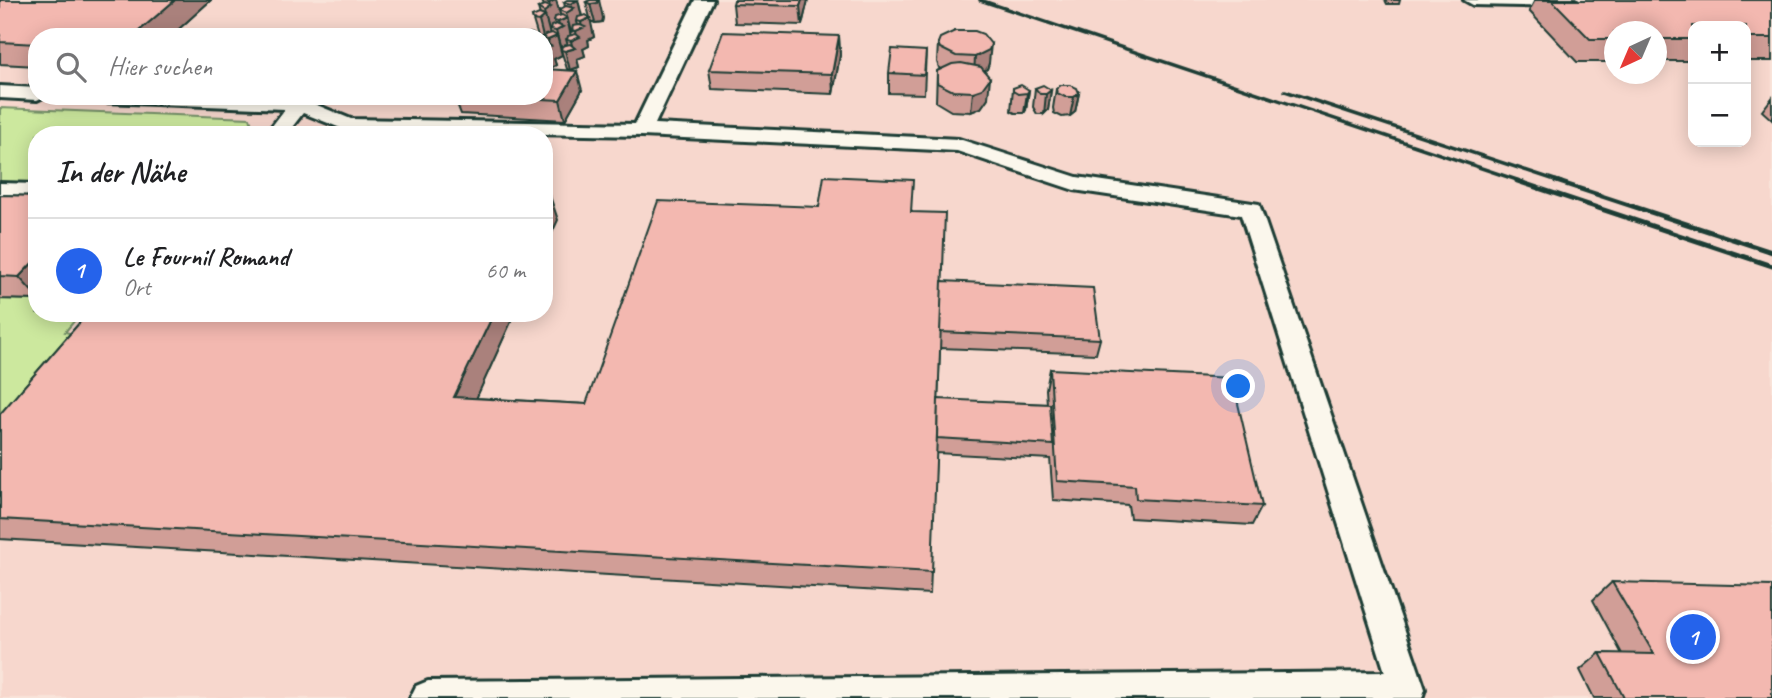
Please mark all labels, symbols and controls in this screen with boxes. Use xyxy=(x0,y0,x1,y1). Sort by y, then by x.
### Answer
north arrow xyxy=(1604,21,1667,84)
map controls xyxy=(1688,21,1751,147)
button: + xyxy=(1688,21,1751,84)
search box xyxy=(28,28,553,105)
icon: search xyxy=(52,48,90,86)
text: Hier suchen xyxy=(108,50,212,83)
button: − xyxy=(1688,84,1751,147)
text: In der Nähe xyxy=(56,153,185,191)
text: Le Fournil Romand xyxy=(123,240,289,273)
text: 1 xyxy=(74,256,84,285)
text: 60 m xyxy=(486,256,525,285)
text: Ort xyxy=(123,273,150,302)
your location xyxy=(1221,369,1255,403)
pin: 1 xyxy=(1670,611,1716,663)

